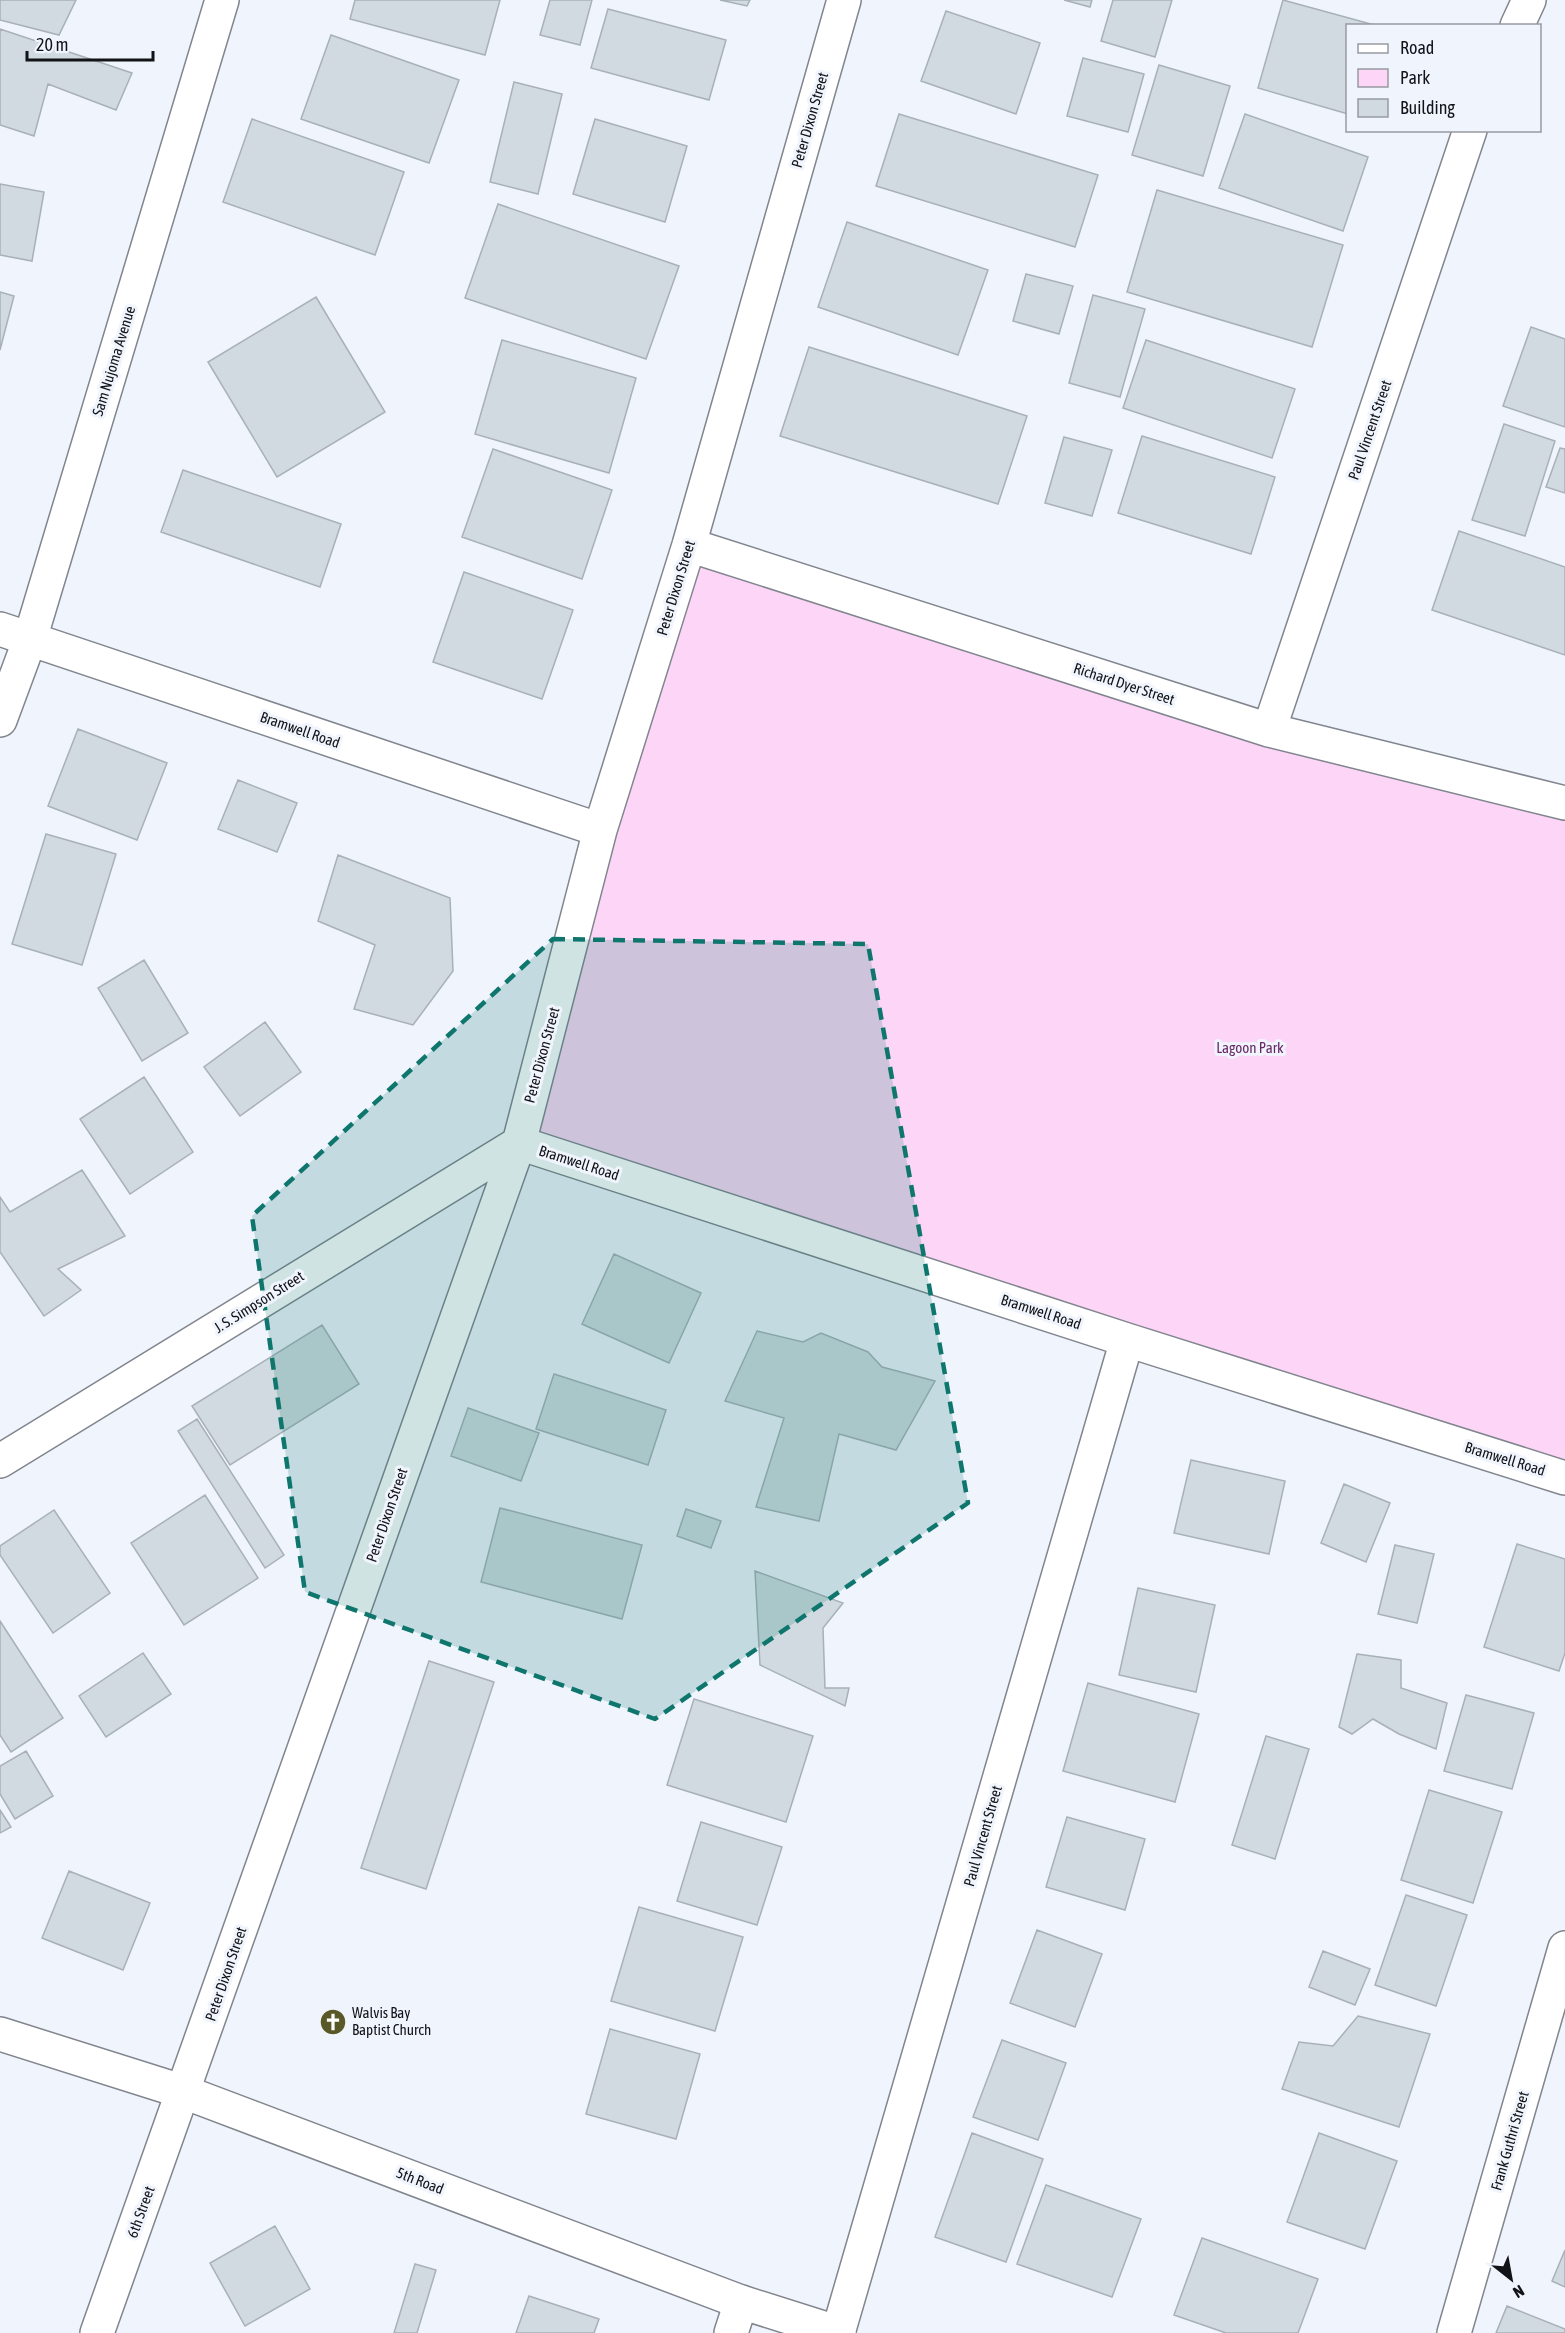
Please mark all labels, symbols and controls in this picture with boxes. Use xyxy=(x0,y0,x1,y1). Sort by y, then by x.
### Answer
scale bar xyxy=(27,24,153,62)
legend xyxy=(1346,24,1541,132)
text: 20 m xyxy=(36,34,68,55)
text: Road xyxy=(1400,37,1434,58)
text: Park xyxy=(1400,67,1430,88)
street label: Peter Dixon Street xyxy=(788,70,831,170)
text: Building xyxy=(1400,97,1455,118)
street label: Sam Nujoma Avenue xyxy=(89,304,138,418)
street label: Paul Vincent Street xyxy=(1345,378,1395,482)
street label: Peter Dixon Street xyxy=(653,538,698,637)
street label: Richard Dyer Street xyxy=(1072,659,1177,708)
street label: Bramwell Road xyxy=(258,708,342,751)
street label: Peter Dixon Street xyxy=(521,1005,562,1105)
park label: Lagoon Park xyxy=(1216,1039,1284,1056)
street label: Bramwell Road xyxy=(537,1142,621,1183)
street label: J. S. Simpson Street xyxy=(211,1267,307,1336)
street label: Bramwell Road xyxy=(999,1291,1083,1332)
street label: Bramwell Road xyxy=(1463,1438,1547,1479)
street label: Peter Dixon Street xyxy=(362,1465,411,1564)
street label: Paul Vincent Street xyxy=(960,1783,1005,1888)
street label: Peter Dixon Street xyxy=(201,1924,250,2023)
place label: Walvis Bay Baptist Church xyxy=(352,2004,431,2038)
church icon: Walvis Bay Baptist Church xyxy=(318,2007,348,2037)
street label: Frank Guthri Street xyxy=(1487,2089,1532,2192)
street label: 5th Road xyxy=(394,2164,446,2197)
street label: 6th Street xyxy=(123,2184,158,2240)
north arrow xyxy=(1481,2249,1541,2309)
text: N xyxy=(1510,2282,1527,2302)

